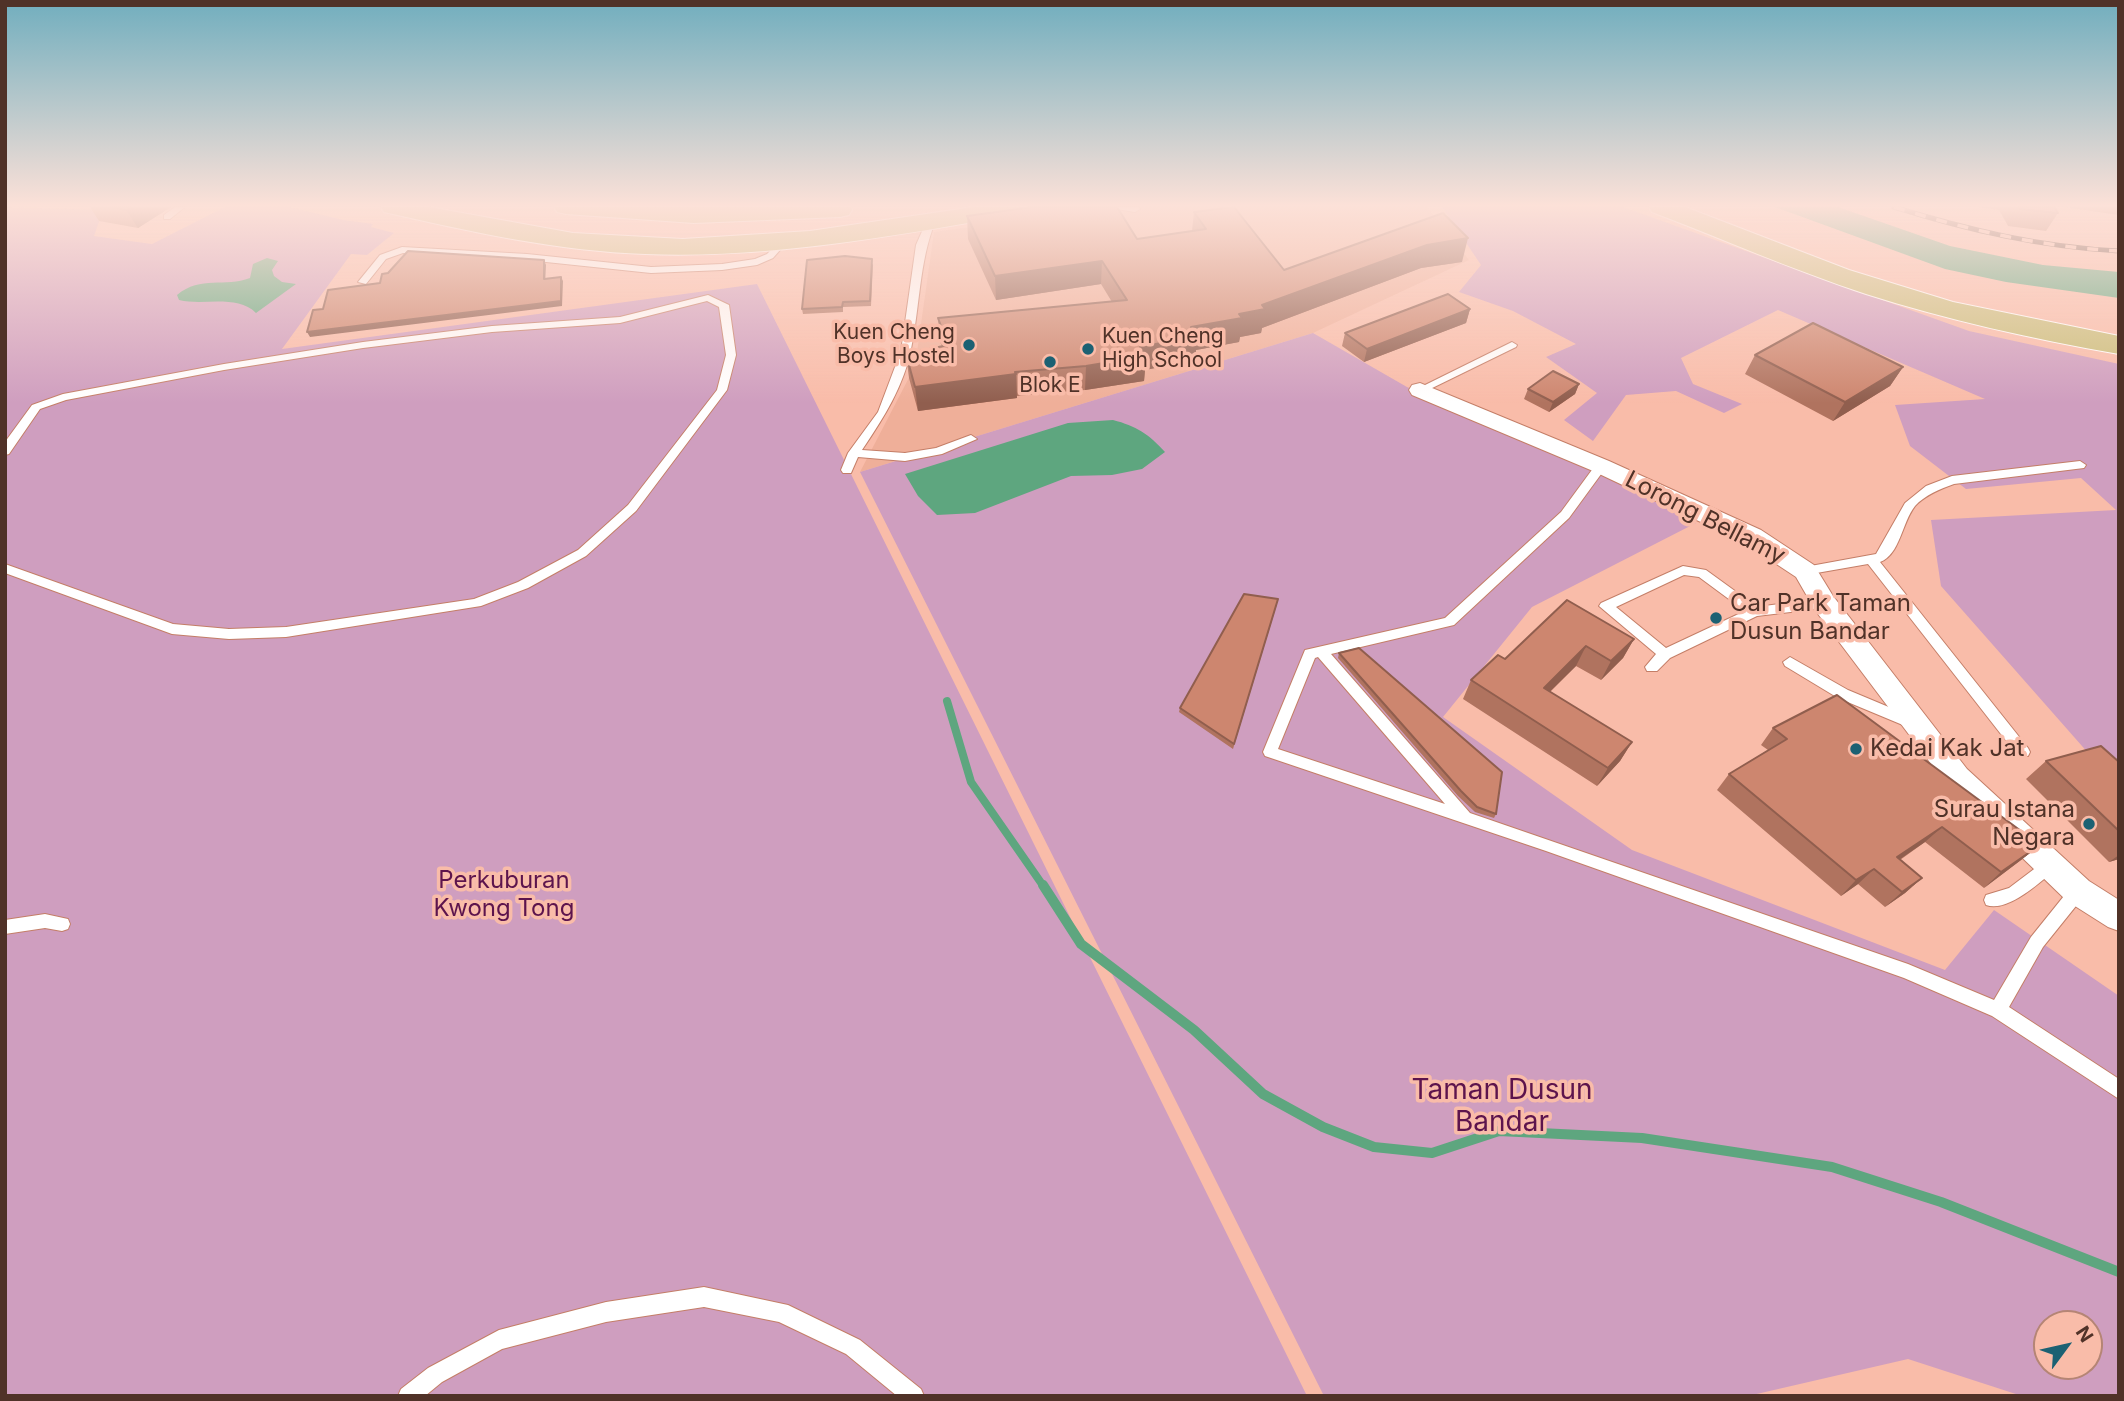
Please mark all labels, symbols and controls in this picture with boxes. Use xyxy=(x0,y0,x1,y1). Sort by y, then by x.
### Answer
place label: Kuen Cheng Boys Hostel xyxy=(833,320,955,370)
place label: Kuen Cheng High School xyxy=(1102,324,1224,374)
marker: Kuen Cheng Boys Hostel xyxy=(961,337,977,353)
marker: Kuen Cheng High School xyxy=(1080,341,1096,357)
marker: Blok E xyxy=(1042,354,1058,370)
place label: Blok E xyxy=(1019,373,1081,399)
street label: Lorong Bellamy xyxy=(1620,465,1790,571)
place label: Car Park Taman Dusun Bandar xyxy=(1730,590,1911,646)
marker: Car Park Taman Dusun Bandar xyxy=(1708,610,1724,626)
place label: Kedai Kak Jat xyxy=(1870,735,2024,763)
marker: Kedai Kak Jat xyxy=(1848,741,1864,757)
place label: Surau Istana Negara xyxy=(1934,796,2075,852)
marker: Surau Istana Negara xyxy=(2081,816,2097,832)
park label: Perkuburan Kwong Tong xyxy=(434,867,574,923)
park label: Taman Dusun Bandar xyxy=(1411,1074,1593,1140)
north arrow xyxy=(2033,1310,2103,1380)
text: N xyxy=(2071,1322,2098,1347)

